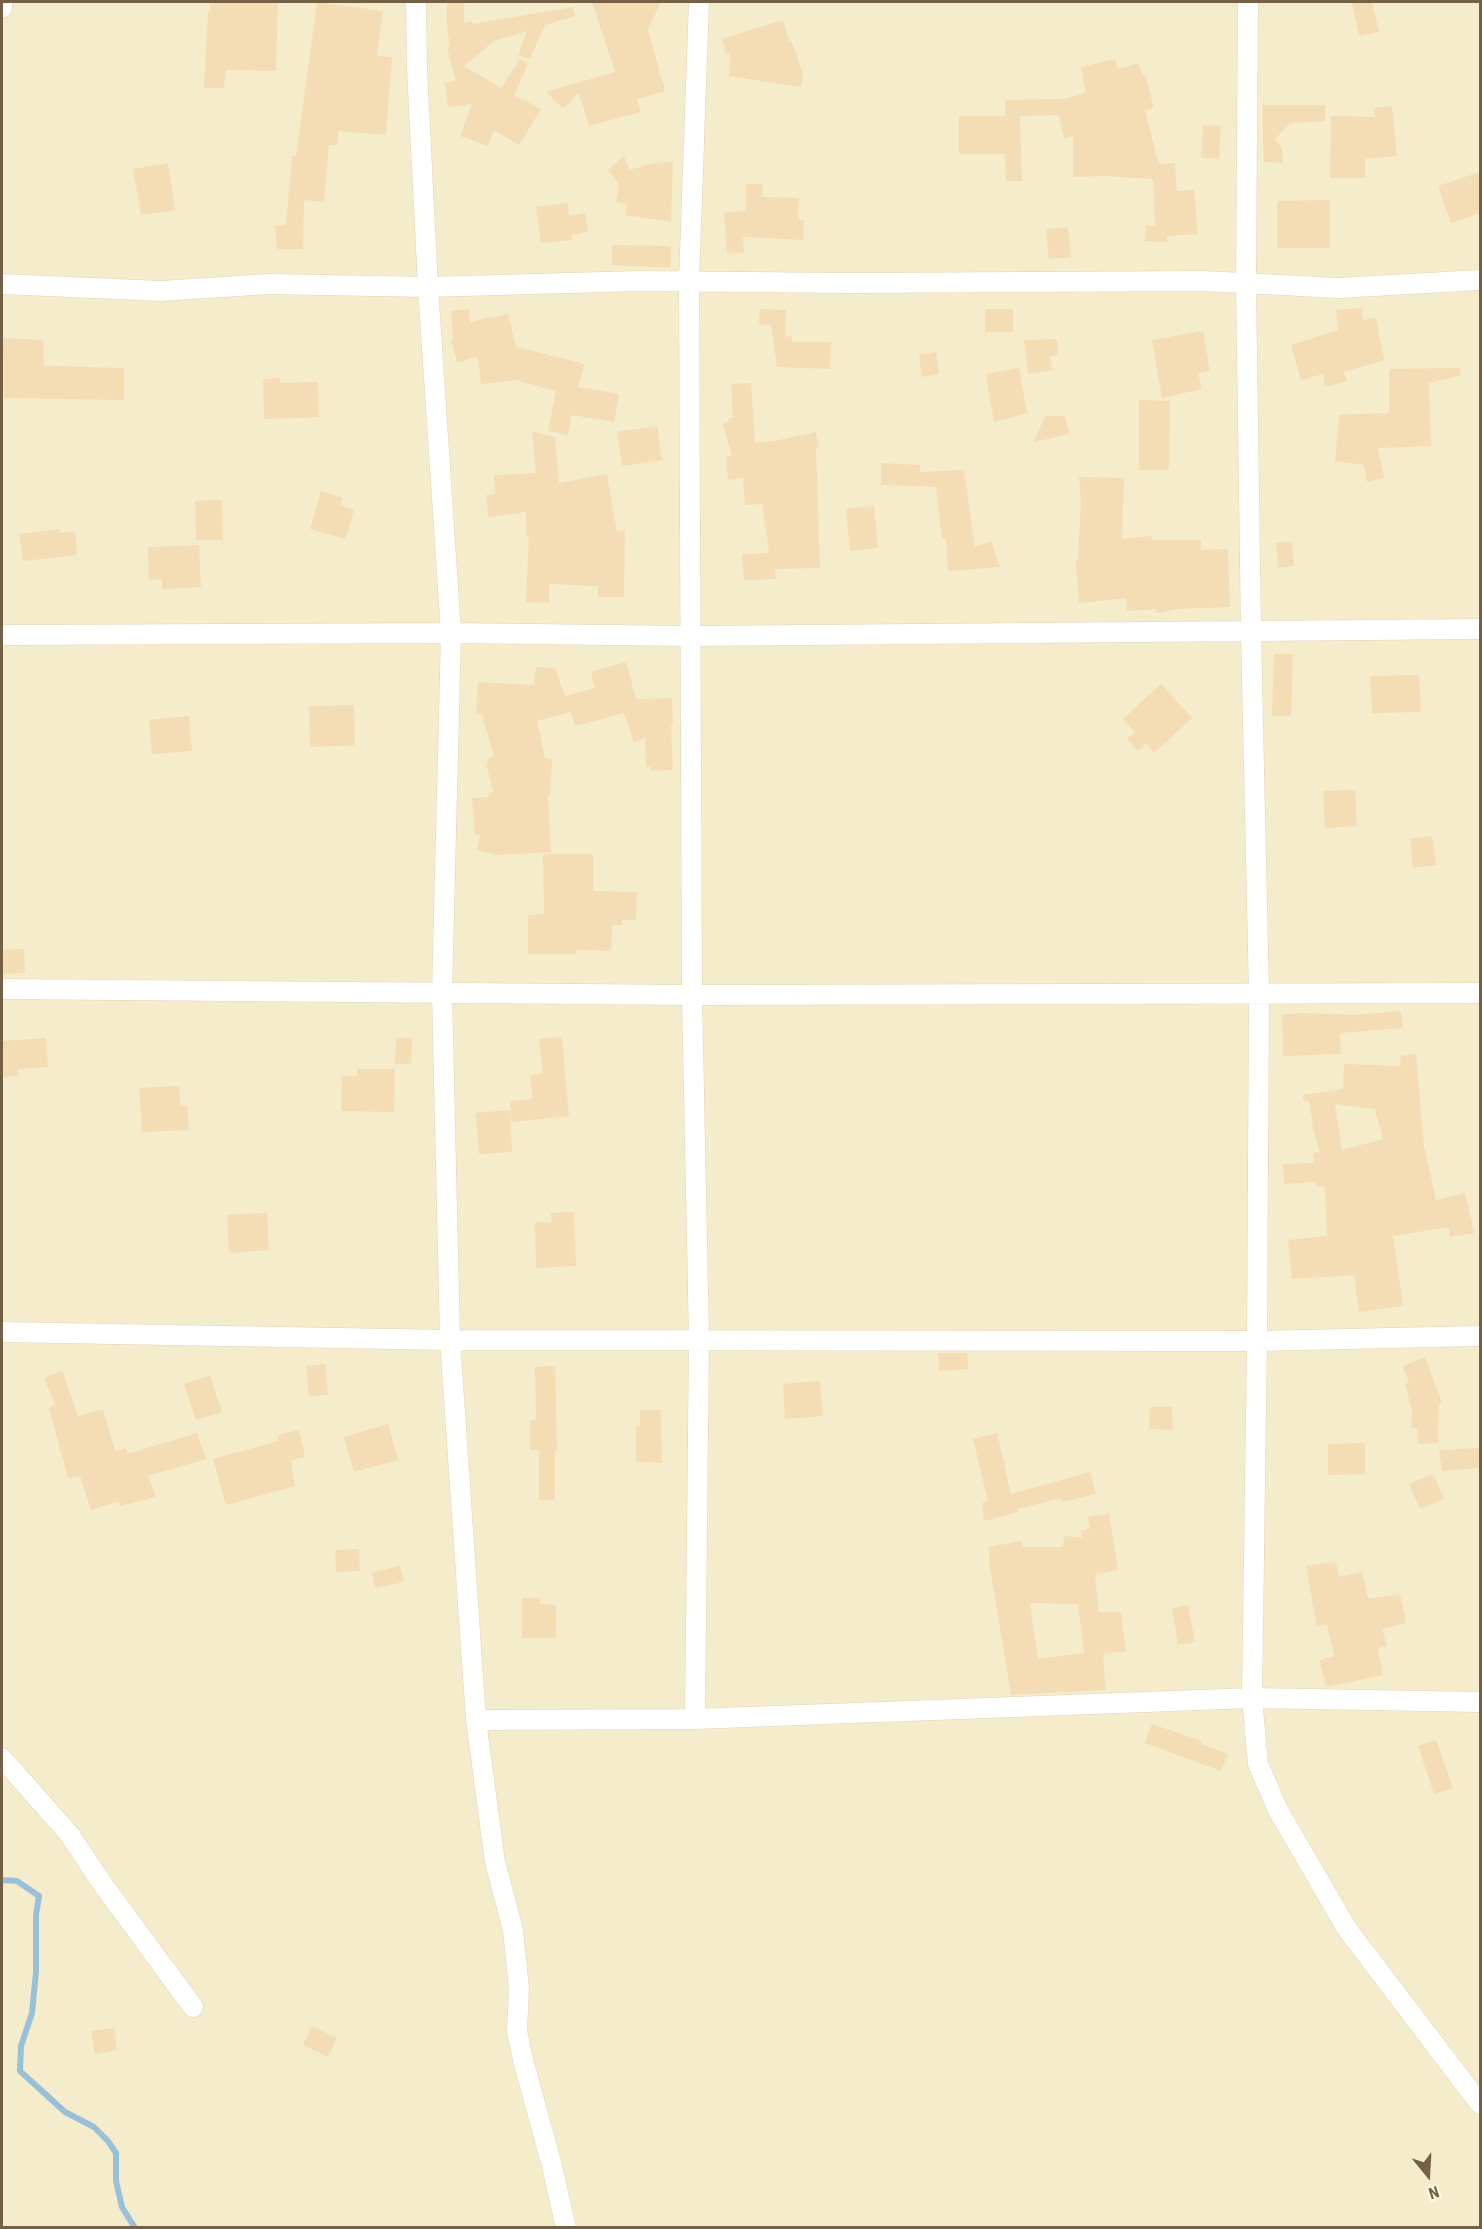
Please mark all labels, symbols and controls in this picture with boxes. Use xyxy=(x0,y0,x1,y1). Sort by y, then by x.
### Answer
north arrow xyxy=(1398,2145,1458,2205)
text: N xyxy=(1426,2182,1441,2203)

